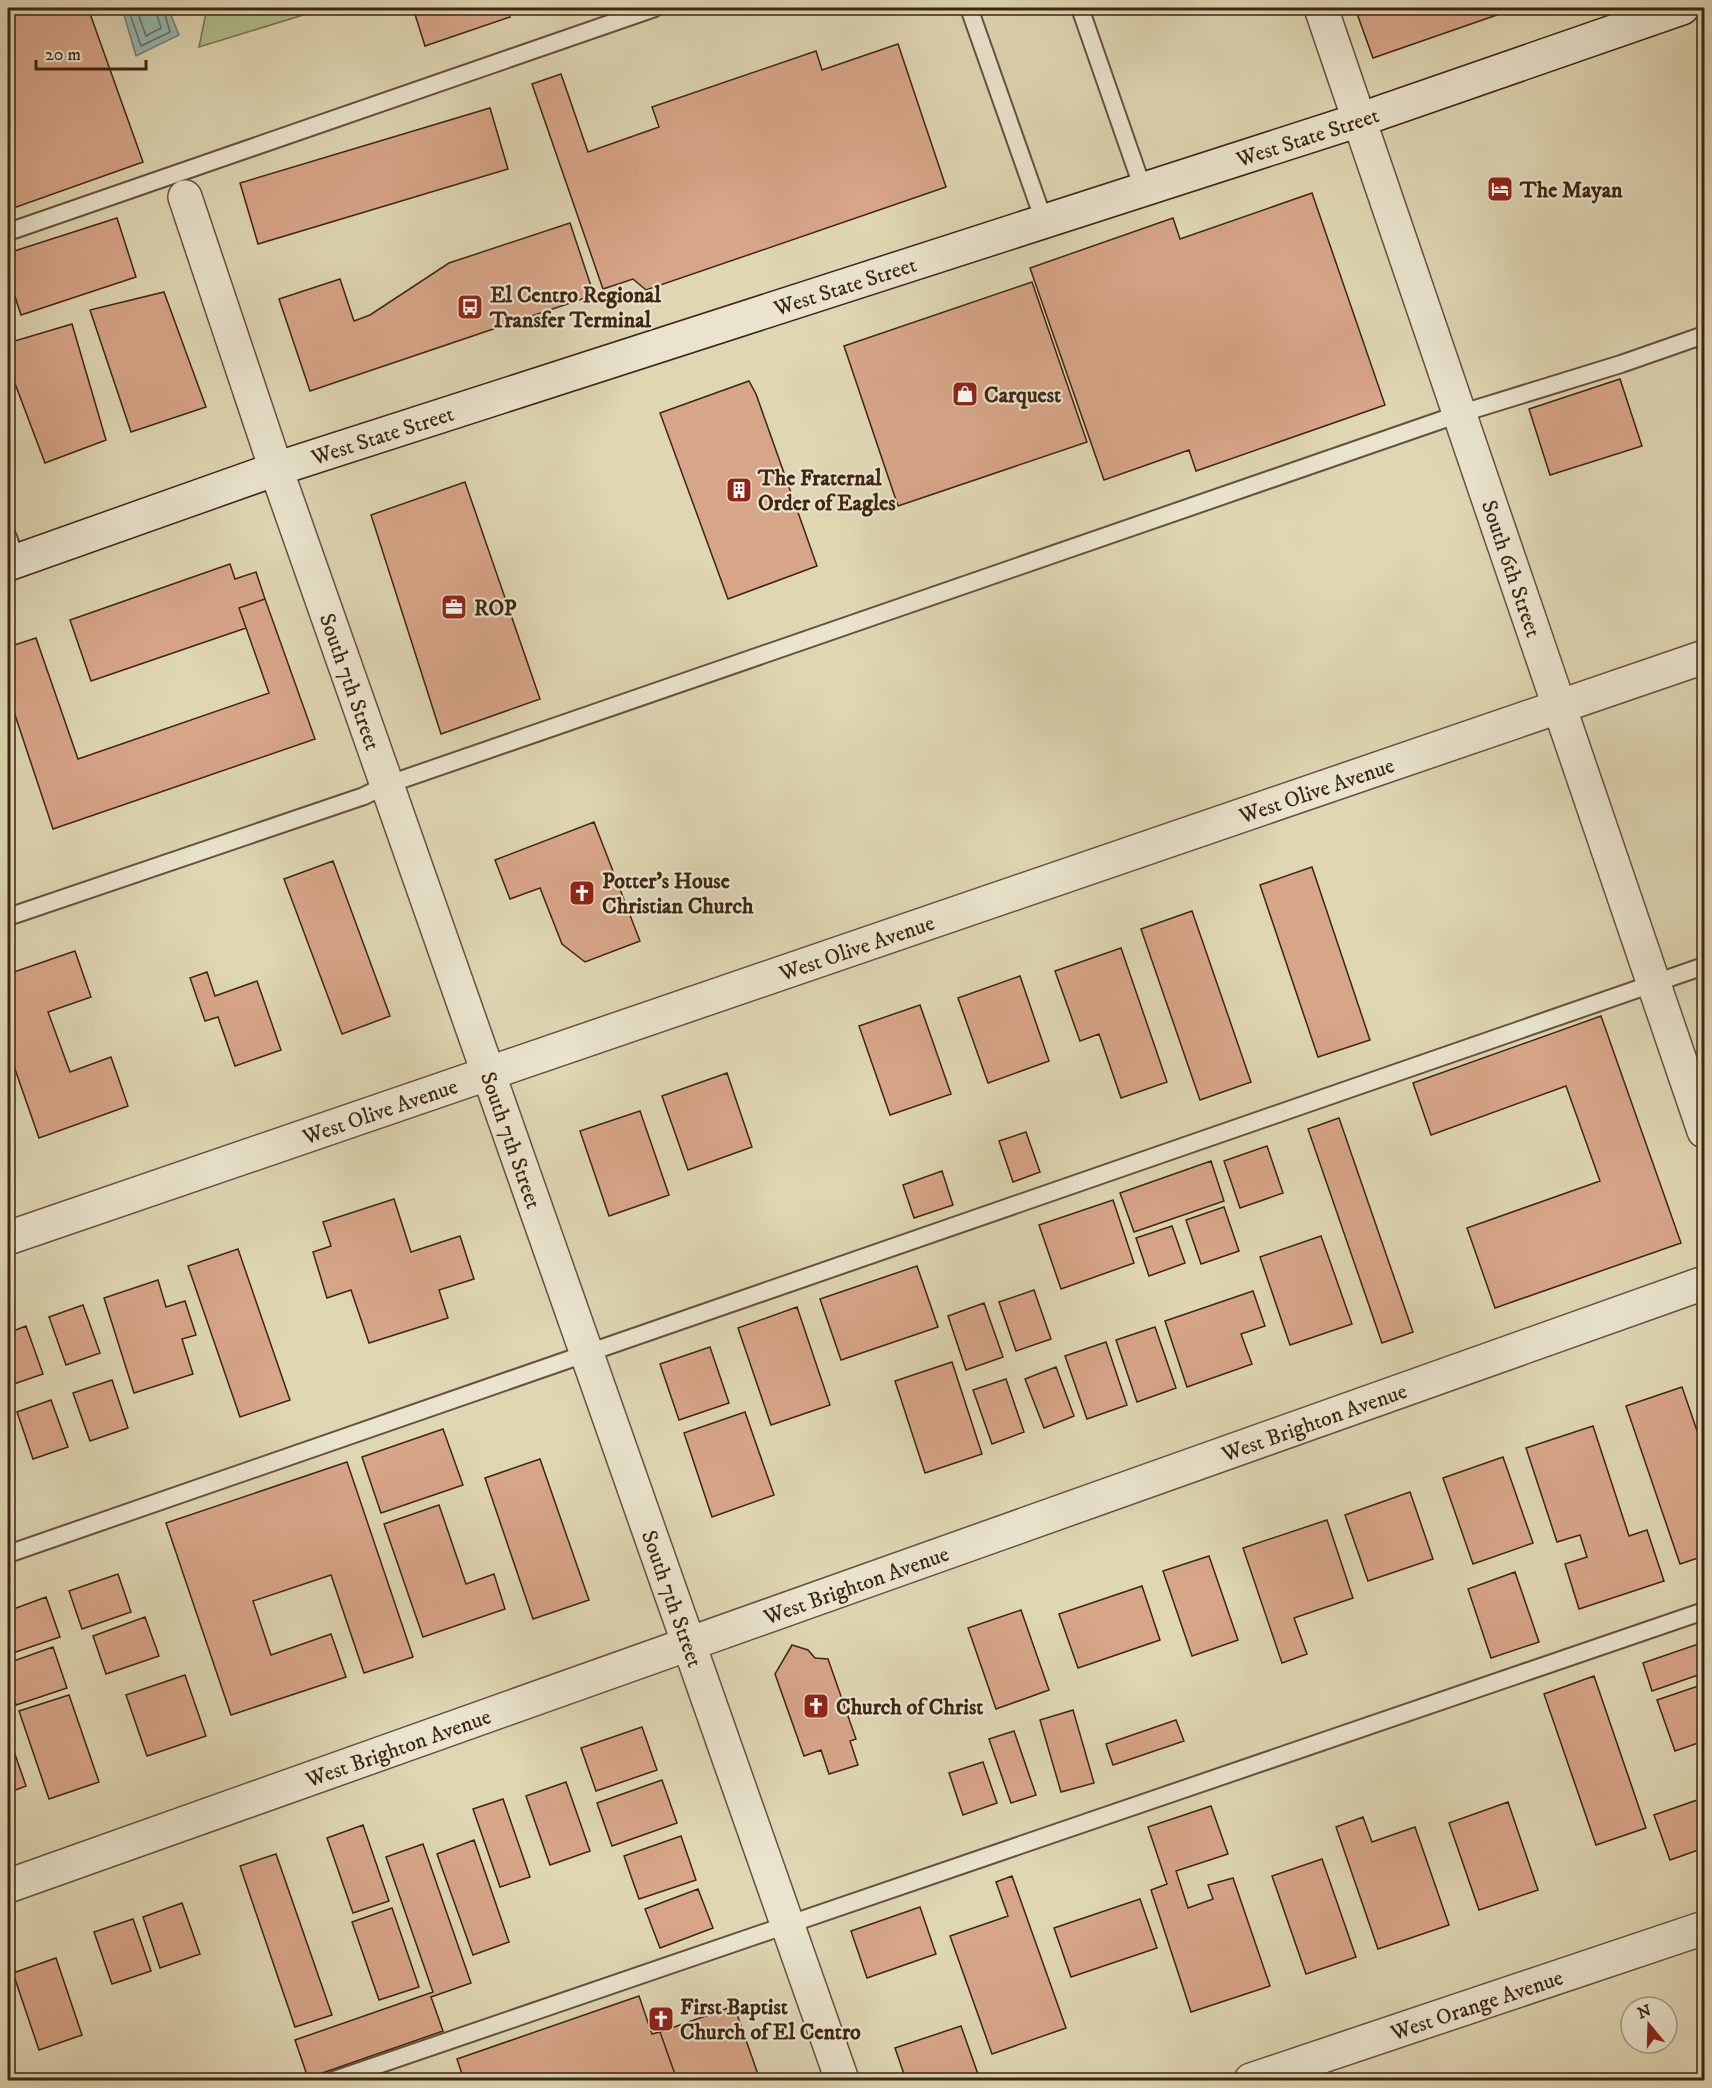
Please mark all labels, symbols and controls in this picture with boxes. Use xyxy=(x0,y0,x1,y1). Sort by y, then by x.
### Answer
scale bar xyxy=(36,33,146,71)
text: 20 m xyxy=(45,44,81,66)
street label: West State Street xyxy=(1232,102,1383,174)
hotel icon: The Mayan xyxy=(1485,174,1515,204)
place label: The Mayan xyxy=(1519,177,1623,204)
street label: West State Street xyxy=(770,252,920,323)
place label: El Centro Regional Transfer Terminal xyxy=(489,282,661,334)
bus stop icon: El Centro Regional Transfer Terminal xyxy=(455,292,485,322)
shop icon: Carquest xyxy=(950,379,980,409)
place label: Carquest xyxy=(984,382,1061,409)
street label: West State Street xyxy=(307,401,457,472)
place label: The Fraternal Order of Eagles xyxy=(757,465,896,517)
building icon: The Fraternal Order of Eagles xyxy=(724,475,754,505)
street label: South 6th Street xyxy=(1475,497,1547,641)
office icon: ROP xyxy=(439,592,469,622)
place label: ROP xyxy=(474,595,517,622)
street label: South 7th Street xyxy=(313,610,386,754)
street label: West Olive Avenue xyxy=(1235,752,1398,831)
place label: Potter's House Christian Church xyxy=(602,868,754,920)
church icon: Potter's House Christian Church xyxy=(567,878,597,908)
street label: West Olive Avenue xyxy=(775,910,938,988)
street label: South 7th Street xyxy=(474,1068,547,1212)
street label: West Olive Avenue xyxy=(298,1073,461,1151)
street label: West Brighton Avenue xyxy=(1217,1378,1411,1469)
street label: South 7th Street xyxy=(635,1527,708,1671)
street label: West Brighton Avenue xyxy=(759,1541,953,1632)
church icon: Church of Christ xyxy=(801,1691,831,1721)
place label: Church of Christ xyxy=(836,1694,983,1721)
street label: West Brighton Avenue xyxy=(301,1703,495,1794)
street label: West Orange Avenue xyxy=(1387,1964,1567,2047)
place label: First Baptist Church of El Centro xyxy=(680,1994,861,2046)
north arrow xyxy=(1619,1995,1679,2055)
text: N xyxy=(1635,2000,1654,2023)
church icon: First Baptist Church of El Centro xyxy=(646,2004,676,2034)

